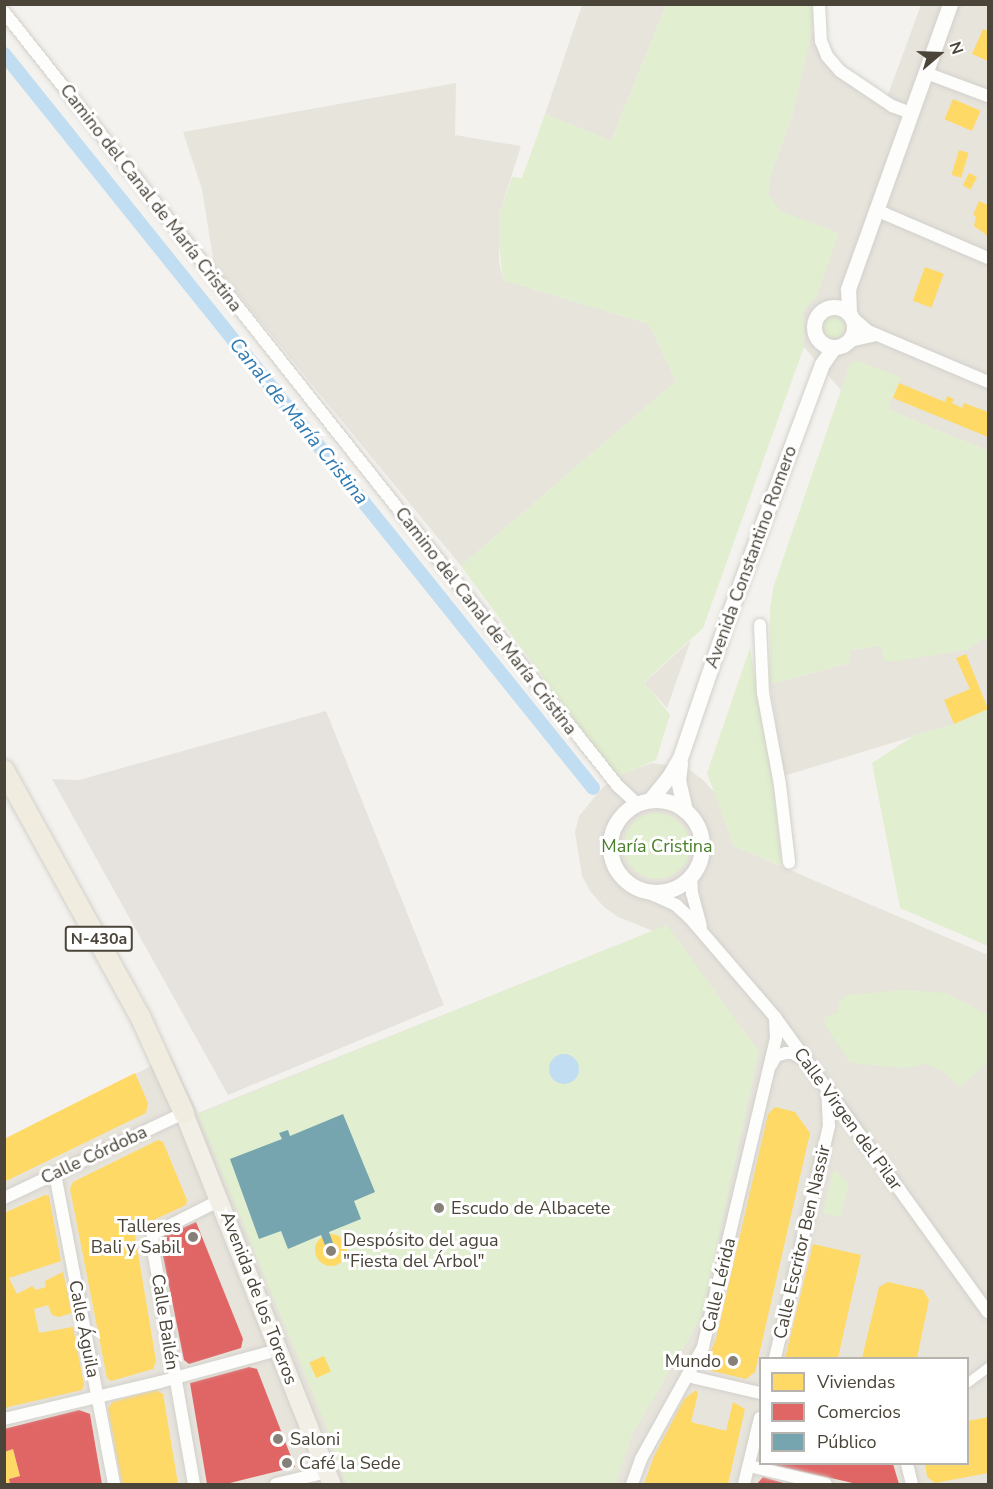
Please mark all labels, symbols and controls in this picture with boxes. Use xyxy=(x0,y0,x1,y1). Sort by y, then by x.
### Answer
north arrow xyxy=(909,24,969,84)
text: N xyxy=(944,39,968,57)
street label: Camino del Canal de María Cristina xyxy=(55,80,247,316)
water label: Canal de María Cristina xyxy=(224,333,374,509)
street label: Avenida Constantino Romero xyxy=(701,443,801,671)
street label: Camino del Canal de María Cristina xyxy=(390,503,582,739)
park label: María Cristina xyxy=(601,835,713,857)
road number: N-430a xyxy=(64,926,134,952)
street label: Calle Virgen del Pilar xyxy=(789,1044,907,1194)
street label: Calle Córdoba xyxy=(38,1121,150,1189)
street label: Calle Escritor Ben Nassir xyxy=(769,1143,835,1341)
place label: Escudo de Albacete xyxy=(451,1197,610,1219)
marker: Escudo de Albacete xyxy=(432,1201,446,1215)
street label: Avenida de los Toreros xyxy=(216,1208,302,1388)
place label: Talleres Bali y Sabil xyxy=(91,1216,181,1258)
marker: Talleres Bali y Sabil xyxy=(186,1230,200,1244)
place label: Despósito del agua "Fiesta del Árbol" xyxy=(343,1230,499,1272)
street label: Calle Lérida xyxy=(698,1236,740,1334)
marker: Despósito del agua "Fiesta del Árbol" xyxy=(324,1244,338,1258)
street label: Calle Bailén xyxy=(147,1272,183,1372)
street label: Calle Águila xyxy=(64,1278,104,1380)
place label: Mundo xyxy=(665,1350,721,1372)
marker: Mundo xyxy=(726,1354,740,1368)
legend xyxy=(759,1357,969,1465)
text: Viviendas xyxy=(817,1370,896,1394)
text: Comercios xyxy=(817,1400,901,1424)
place label: Saloni xyxy=(290,1428,340,1450)
text: Público xyxy=(817,1430,877,1454)
marker: Saloni xyxy=(271,1432,285,1446)
place label: Café la Sede xyxy=(299,1452,401,1474)
marker: Café la Sede xyxy=(280,1456,294,1470)

